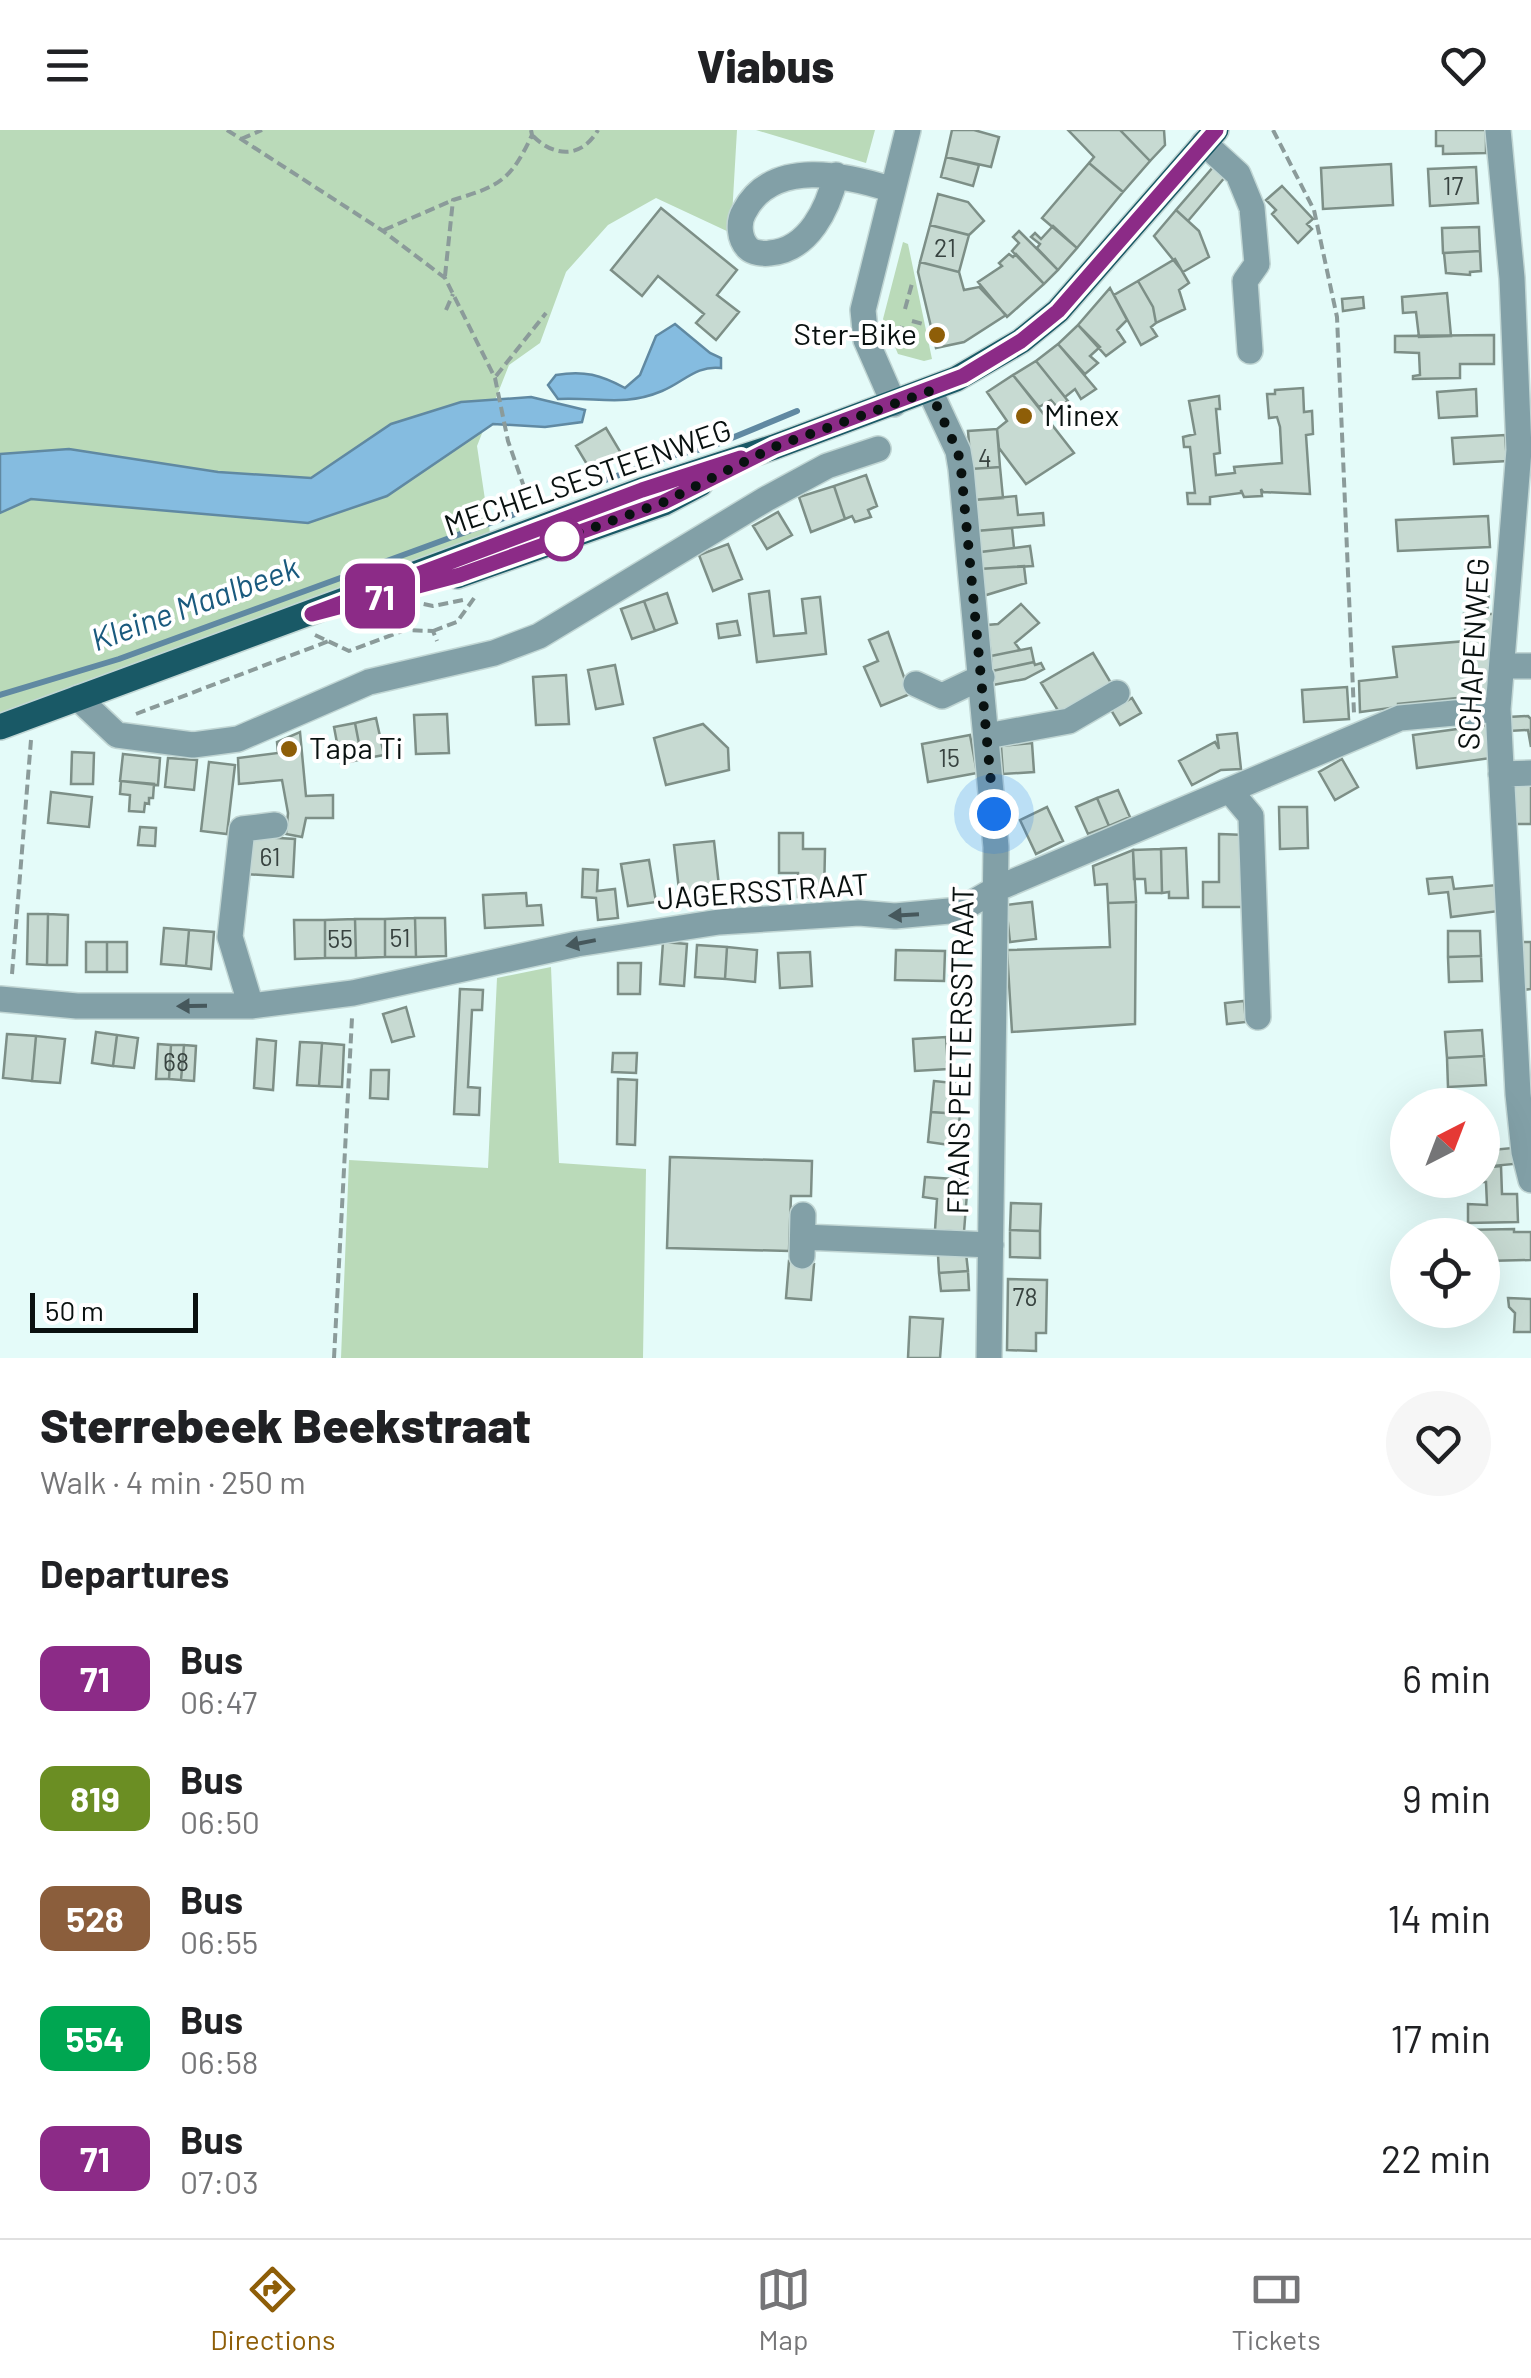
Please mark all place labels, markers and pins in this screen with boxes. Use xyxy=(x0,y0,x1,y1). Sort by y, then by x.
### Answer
place label: Ster-Bike xyxy=(794,315,917,351)
marker: Ster-Bike xyxy=(926,324,948,346)
place label: Minex xyxy=(1044,396,1119,432)
marker: Minex xyxy=(1013,405,1035,427)
unlabelled marker xyxy=(541,518,583,560)
place label: Tapa Ti xyxy=(309,729,403,765)
marker: Tapa Ti xyxy=(278,738,300,760)

